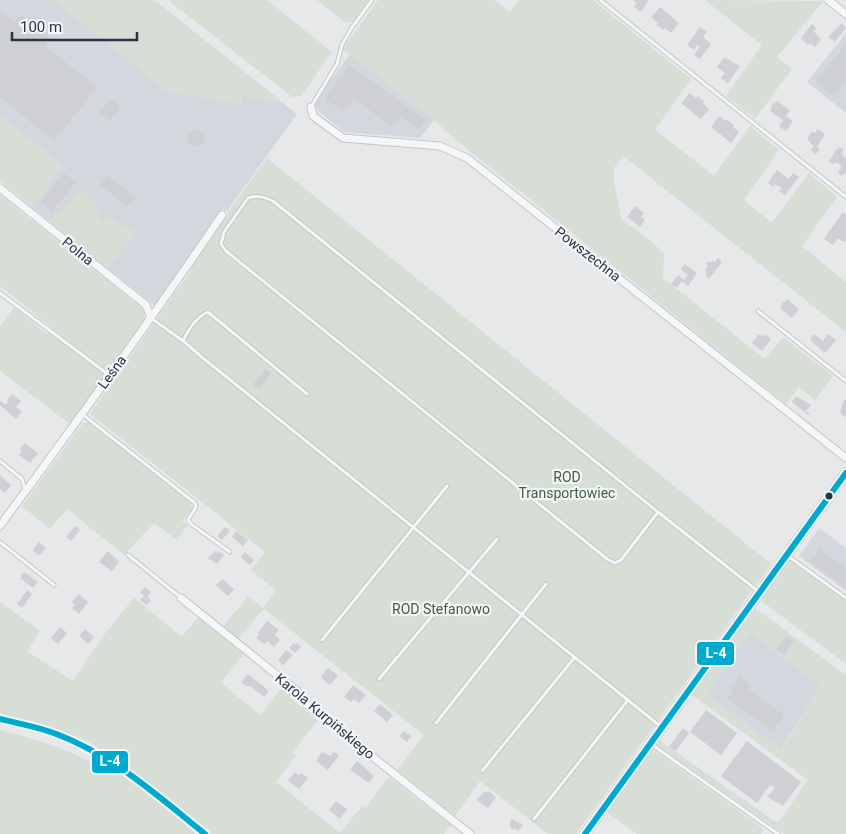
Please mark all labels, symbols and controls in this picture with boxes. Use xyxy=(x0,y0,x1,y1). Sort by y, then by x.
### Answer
scale bar xyxy=(12,10,138,42)
text: 100 m xyxy=(20,18,62,36)
street label: Powszechna xyxy=(552,223,624,285)
street label: Polna xyxy=(59,234,97,268)
street label: Leśna xyxy=(94,352,130,392)
park label: ROD Transportowiec xyxy=(519,469,615,501)
unlabelled marker xyxy=(824,491,834,501)
park label: ROD Stefanowo xyxy=(392,601,490,617)
line badge: L-4 xyxy=(696,641,735,666)
text: L-4 xyxy=(705,645,727,661)
street label: Karola Kurpińskiego xyxy=(272,670,378,762)
line badge: L-4 xyxy=(91,750,129,774)
text: L-4 xyxy=(99,753,121,769)

